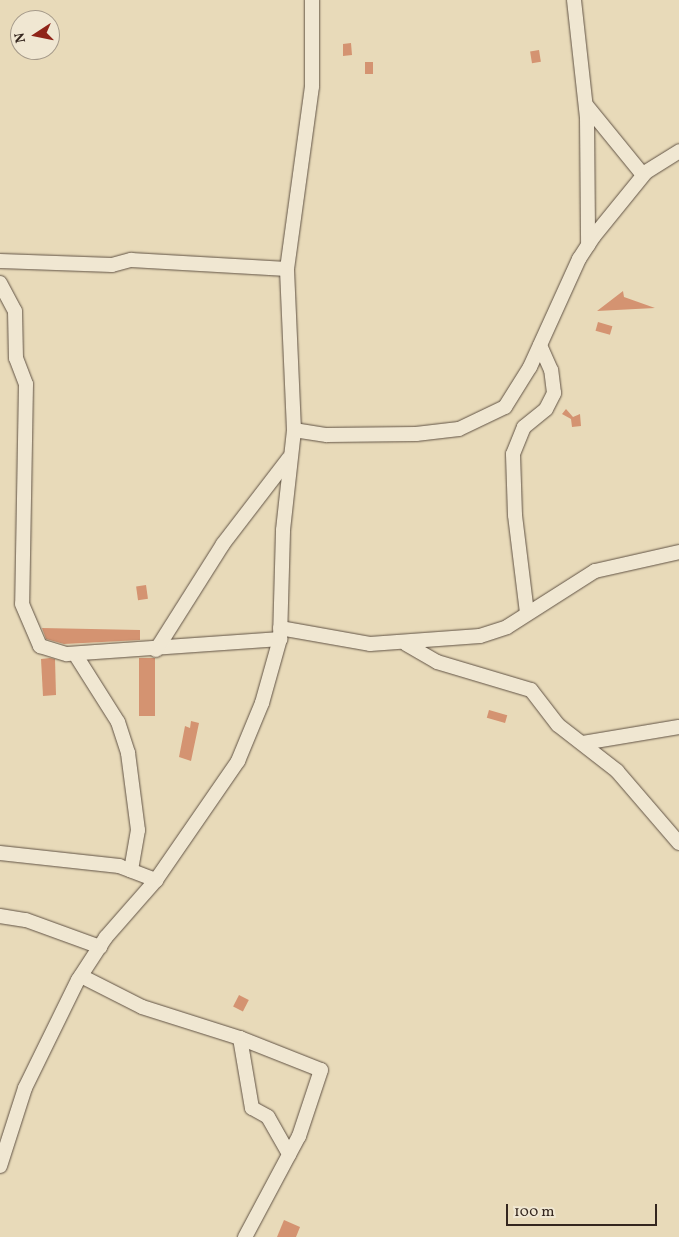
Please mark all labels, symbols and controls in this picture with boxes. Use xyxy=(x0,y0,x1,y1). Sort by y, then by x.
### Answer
north arrow xyxy=(10,10,60,60)
text: N xyxy=(10,31,31,45)
scale bar xyxy=(509,1194,660,1226)
text: 100 m xyxy=(514,1202,554,1223)

